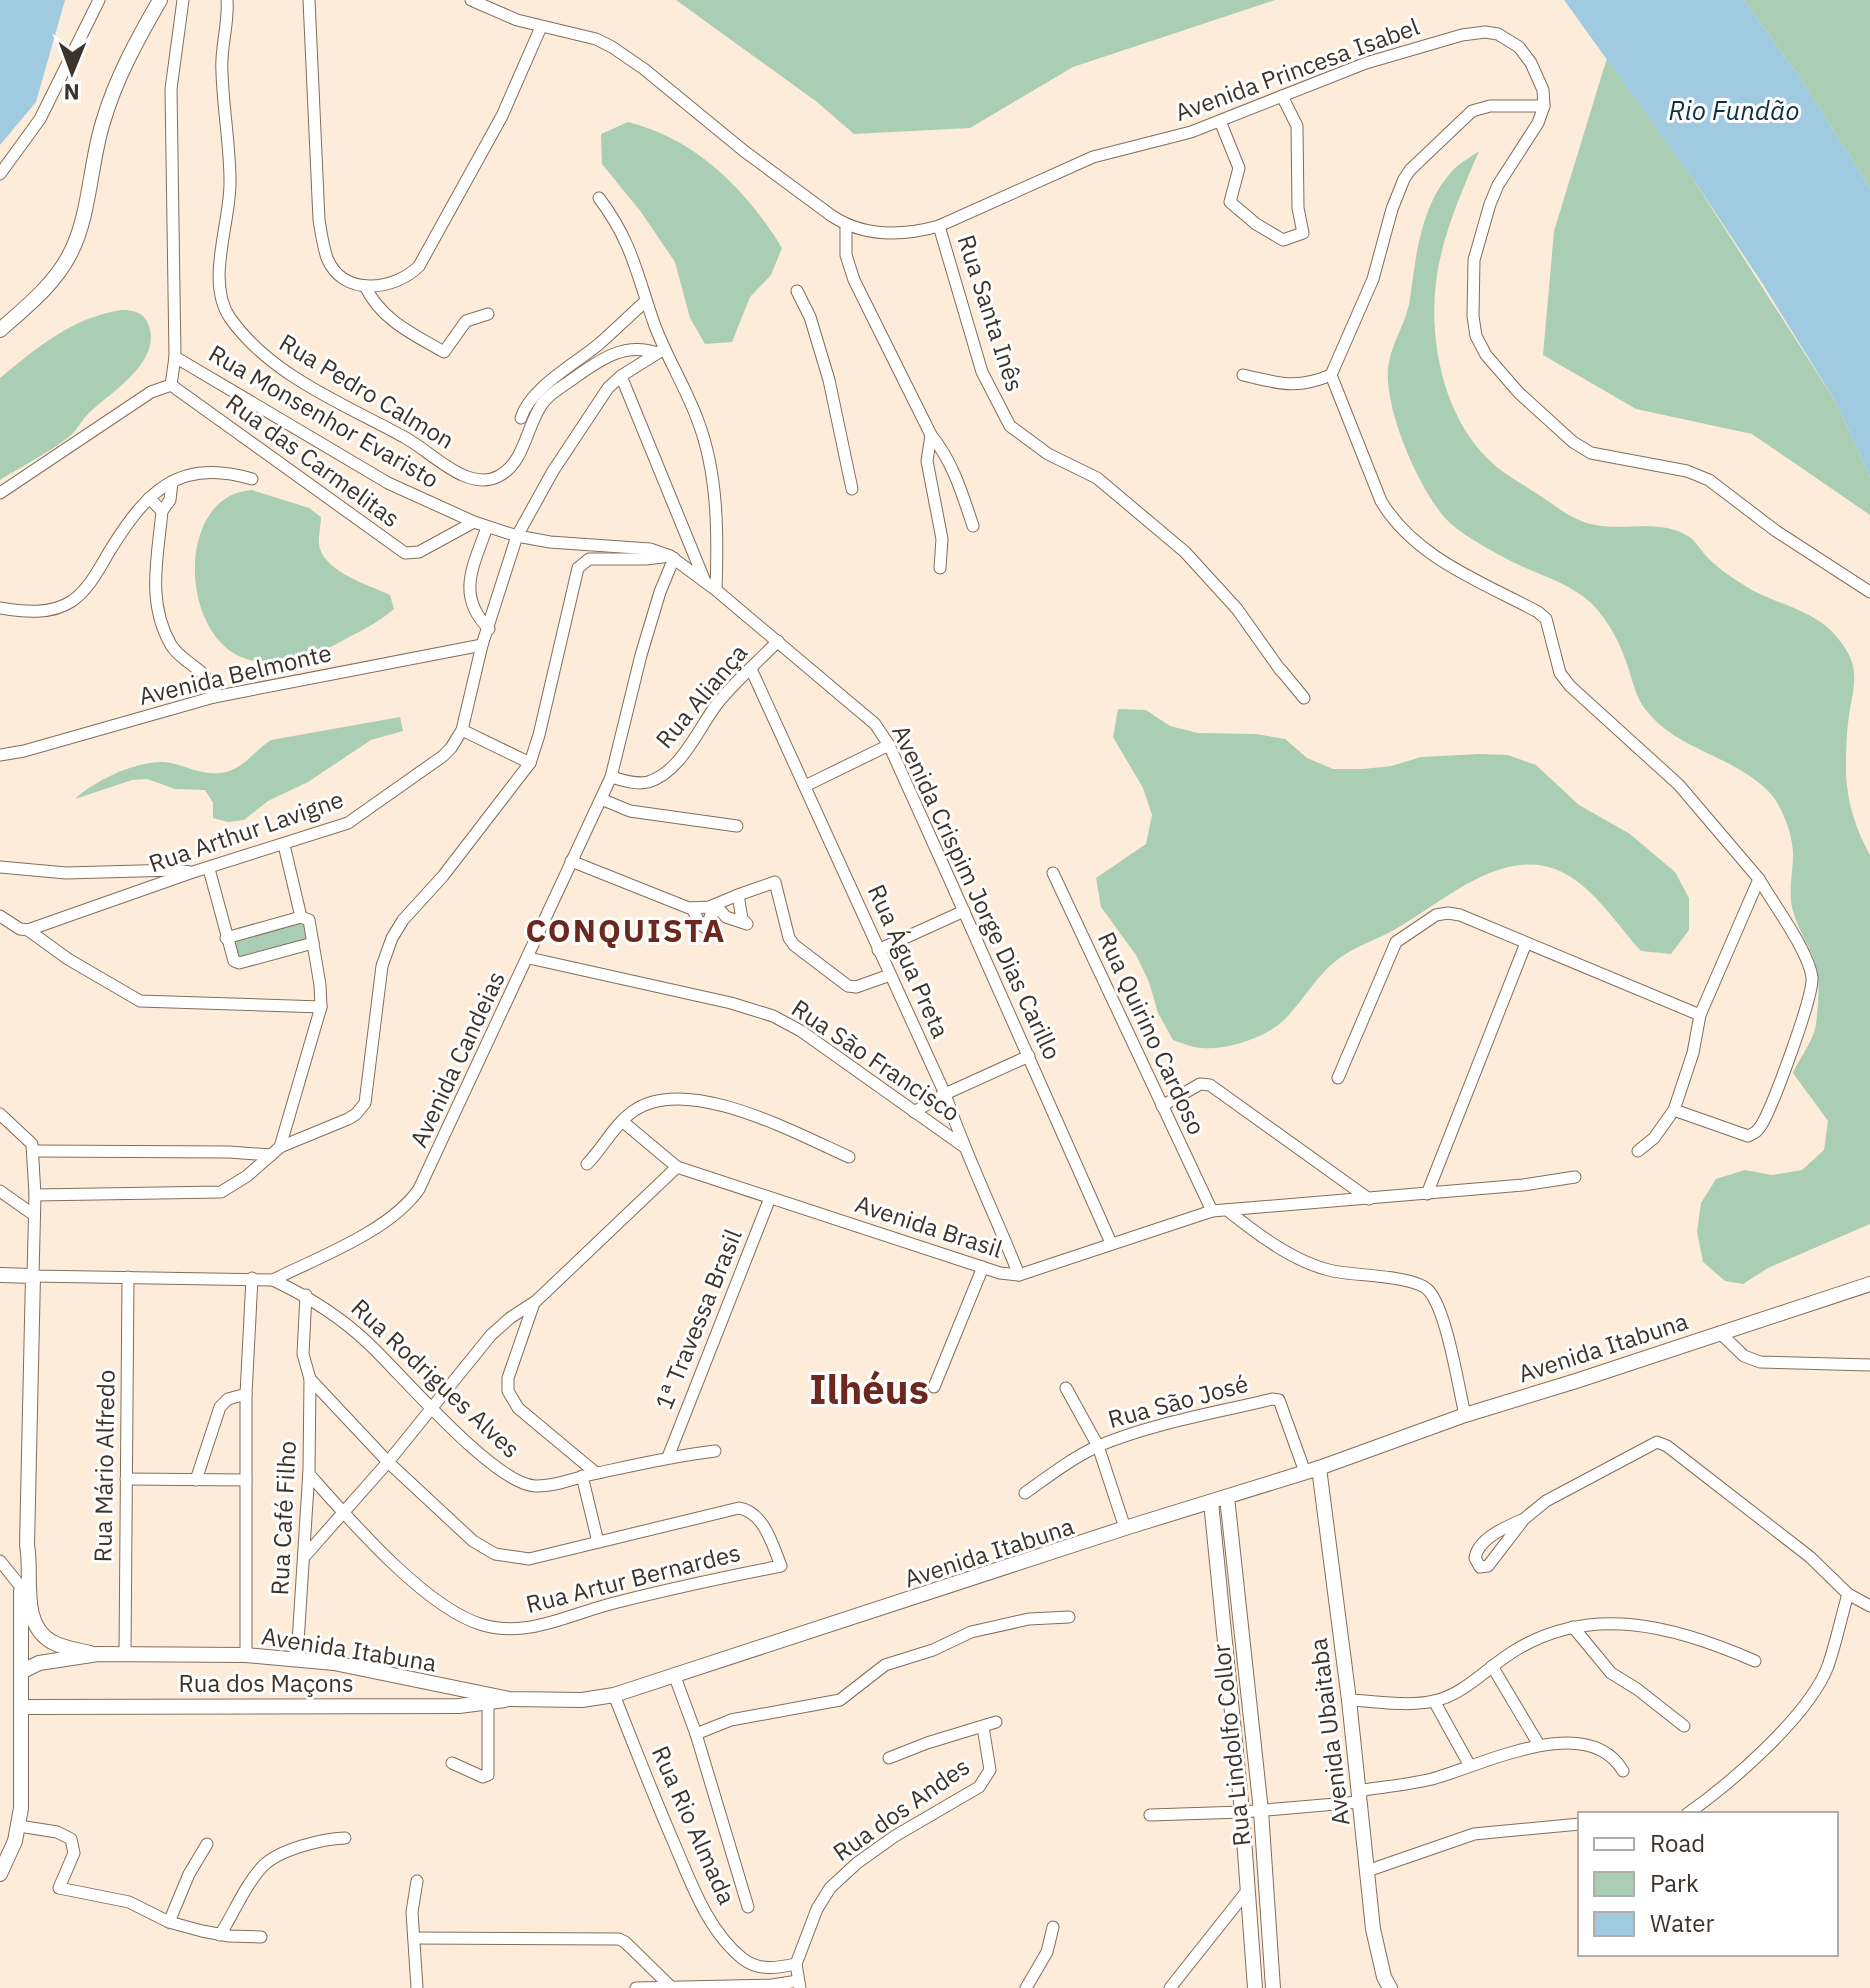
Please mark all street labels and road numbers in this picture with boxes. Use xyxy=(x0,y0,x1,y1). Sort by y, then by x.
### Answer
street label: Avenida Princesa Isabel xyxy=(1171,10,1423,128)
street label: Rua Santa Inês xyxy=(951,231,1031,395)
street label: Rua Pedro Calmon xyxy=(274,326,460,456)
street label: Rua Monsenhor Evaristo xyxy=(203,337,445,495)
street label: Rua das Carmelitas xyxy=(220,386,406,534)
street label: Avenida Belmonte xyxy=(136,636,334,712)
street label: Rua Aliança xyxy=(648,637,754,755)
street label: Avenida Crispim Jorge Dias Carillo xyxy=(885,719,1069,1065)
street label: Rua Arthur Lavigne xyxy=(144,783,348,879)
street label: Rua Água Preta xyxy=(861,879,957,1043)
street label: Rua Quirino Cardoso xyxy=(1091,926,1213,1140)
street label: Avenida Candeias xyxy=(402,966,512,1152)
street label: Rua São Francisco xyxy=(786,992,966,1128)
street label: Avenida Brasil xyxy=(851,1187,1007,1265)
street label: 1ª Travessa Brasil xyxy=(647,1224,749,1414)
street label: Rua Rodrigues Alves xyxy=(345,1291,527,1465)
street label: Avenida Itabuna xyxy=(1514,1304,1692,1389)
street label: Rua São José xyxy=(1104,1367,1252,1435)
street label: Rua Mário Alfredo xyxy=(86,1369,122,1563)
street label: Rua Café Filho xyxy=(263,1440,303,1596)
street label: Avenida Itabuna xyxy=(900,1509,1078,1594)
street label: Rua Artur Bernardes xyxy=(522,1536,744,1620)
street label: Avenida Itabuna xyxy=(259,1619,439,1679)
street label: Avenida Ubaitaba xyxy=(1302,1636,1356,1828)
street label: Rua Lindolfo Collor xyxy=(1204,1642,1258,1848)
street label: Rua dos Maçons xyxy=(178,1667,354,1699)
street label: Rua Rio Almada xyxy=(645,1741,743,1909)
street label: Rua dos Andes xyxy=(826,1750,976,1868)

